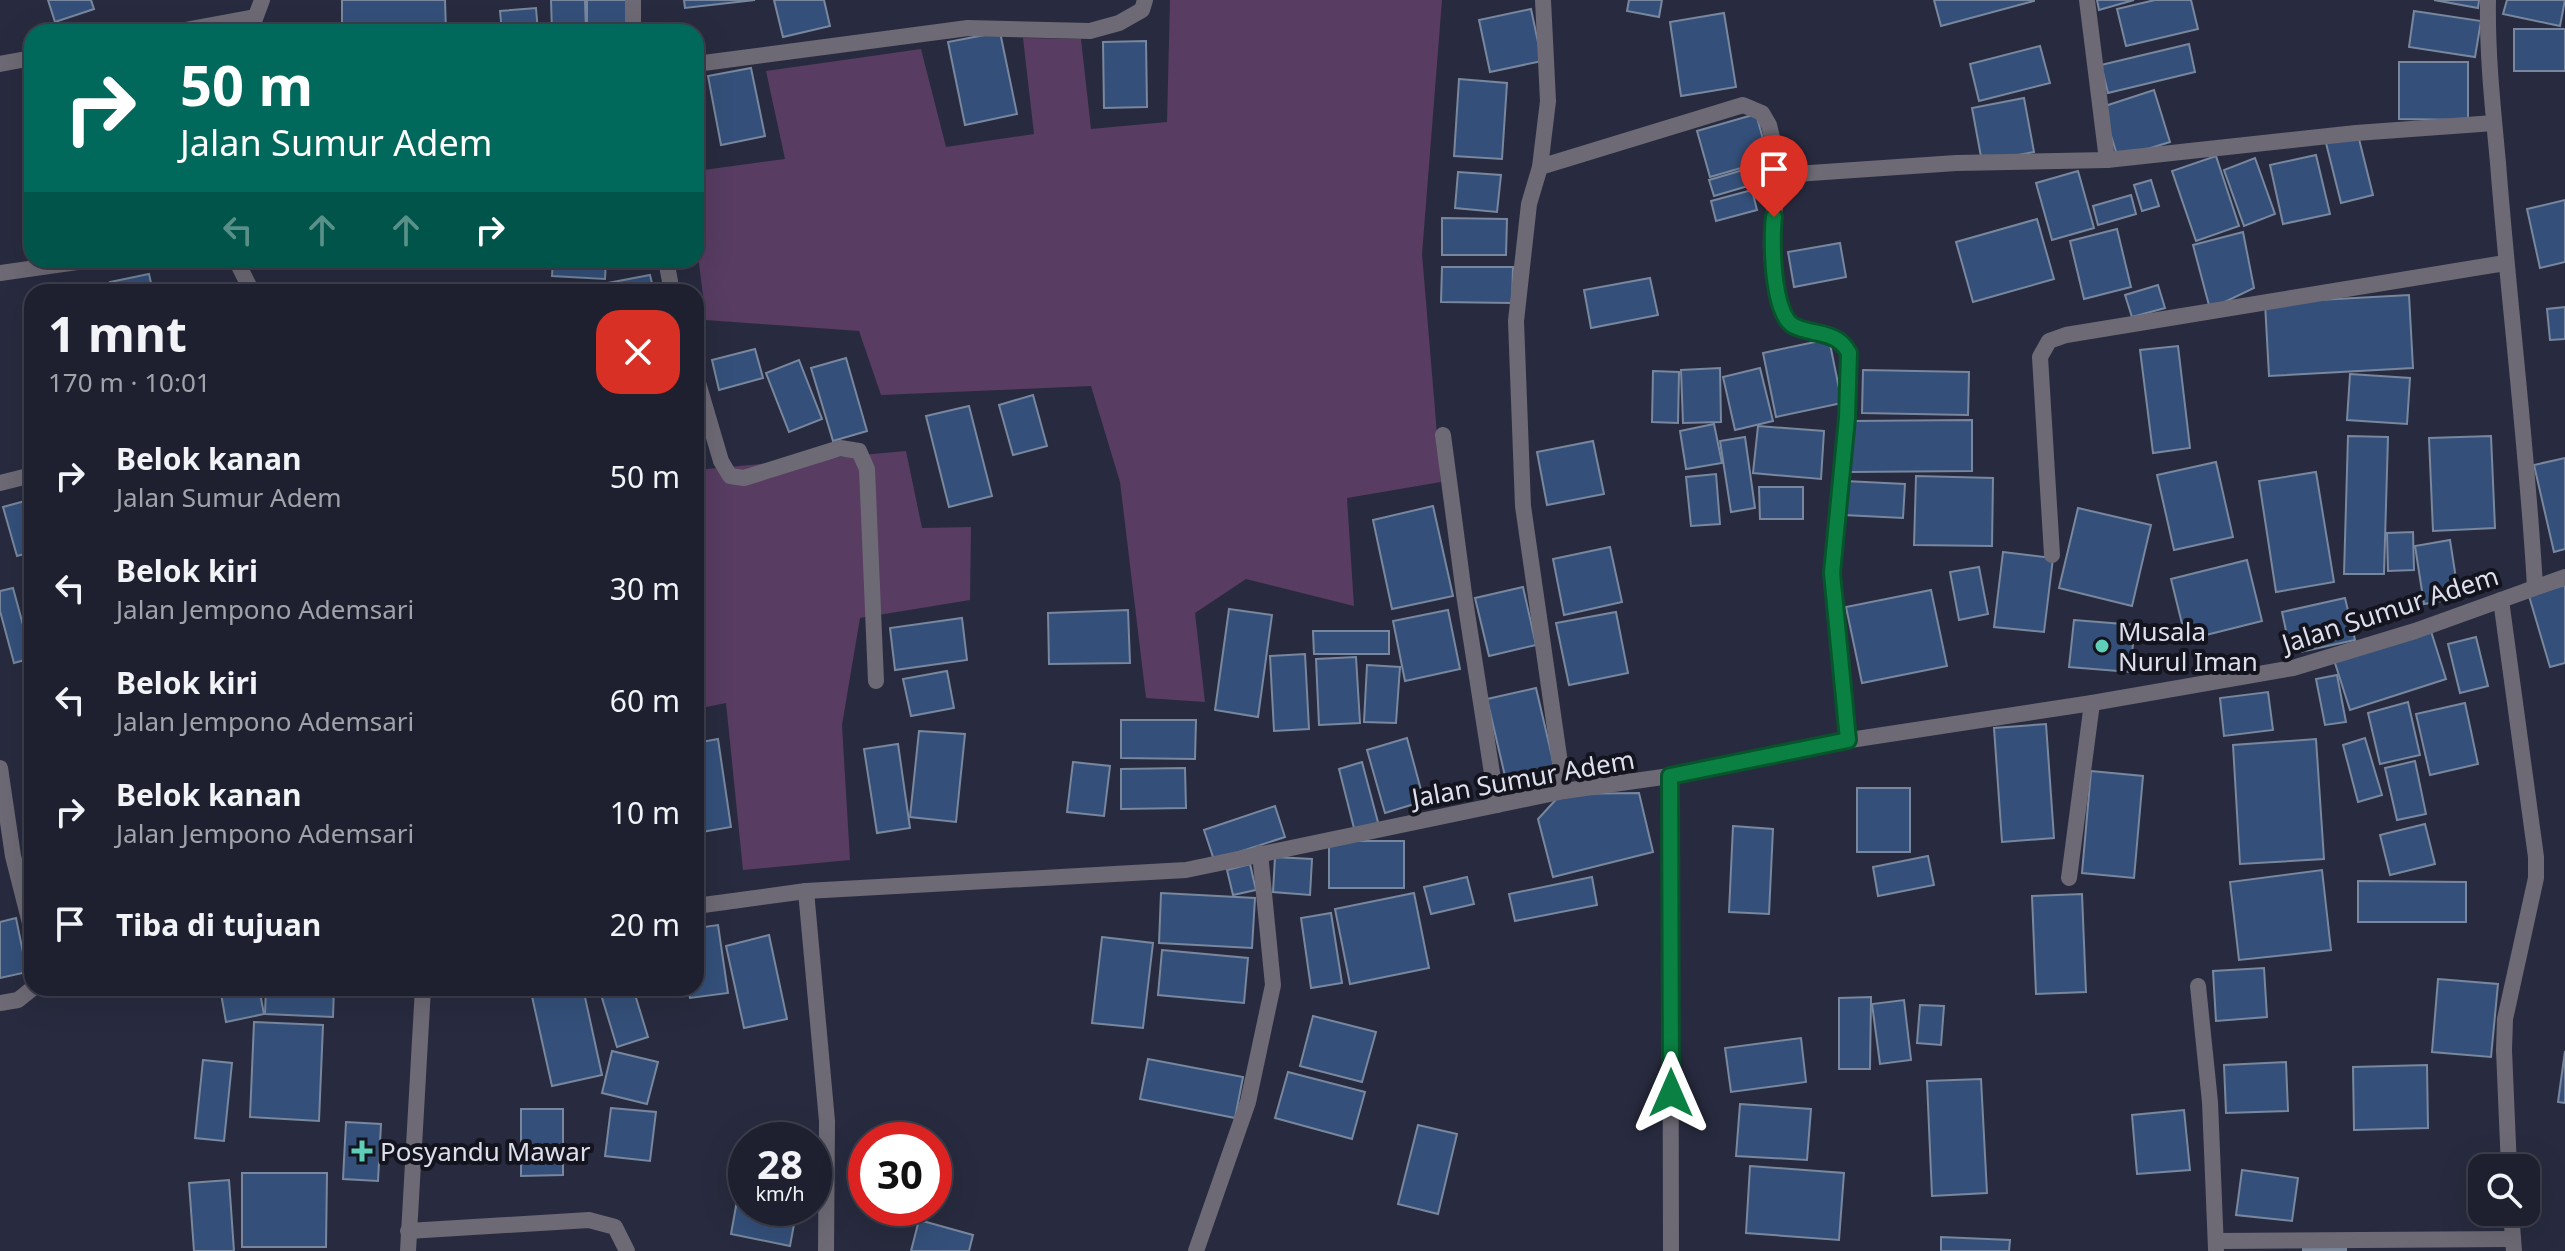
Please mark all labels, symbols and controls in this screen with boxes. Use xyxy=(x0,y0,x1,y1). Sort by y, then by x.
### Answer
text: 50 m xyxy=(180,46,313,122)
icon: right xyxy=(48,56,152,160)
text: Jalan Sumur Adem xyxy=(180,118,492,167)
pin xyxy=(1740,135,1808,217)
icon: arrive xyxy=(1752,147,1796,191)
icon: left xyxy=(216,208,260,252)
icon: ahead xyxy=(300,208,344,252)
icon: ahead xyxy=(384,208,428,252)
icon: right xyxy=(468,208,512,252)
text: 1 mnt xyxy=(48,301,187,366)
button: close xyxy=(596,310,680,394)
text: 170 m · 10:01 xyxy=(48,364,211,400)
text: Belok kanan xyxy=(116,438,302,479)
icon: right xyxy=(48,454,92,498)
text: 50 m xyxy=(610,456,680,497)
text: Jalan Sumur Adem xyxy=(116,479,342,515)
text: Belok kiri xyxy=(116,550,258,591)
street label: Jalan Sumur Adem xyxy=(2274,557,2503,662)
icon: left xyxy=(48,566,92,610)
text: 30 m xyxy=(610,568,680,609)
text: Jalan Jempono Ademsari xyxy=(116,591,414,627)
place label: Musala Nurul Iman xyxy=(2118,613,2258,679)
marker: Musala Nurul Iman xyxy=(2093,637,2111,655)
text: Belok kiri xyxy=(116,662,258,703)
icon: left xyxy=(48,678,92,722)
text: 60 m xyxy=(610,680,680,721)
text: Jalan Jempono Ademsari xyxy=(116,703,414,739)
street label: Jalan Sumur Adem xyxy=(1406,741,1637,816)
text: Belok kanan xyxy=(116,774,302,815)
icon: right xyxy=(48,790,92,834)
text: 10 m xyxy=(610,792,680,833)
text: Jalan Jempono Ademsari xyxy=(116,815,414,851)
icon: arrive xyxy=(48,902,92,946)
text: Tiba di tujuan xyxy=(116,904,321,945)
text: 20 m xyxy=(610,904,680,945)
position arrow xyxy=(1629,1051,1713,1135)
speed limit sign: 30 xyxy=(848,1122,952,1226)
place label: Posyandu Mawar xyxy=(380,1133,591,1169)
text: 28 xyxy=(757,1136,803,1191)
marker: Posyandu Mawar xyxy=(351,1140,373,1162)
map controls xyxy=(2468,1154,2540,1226)
button: search xyxy=(2468,1154,2540,1226)
text: km/h xyxy=(755,1180,805,1207)

